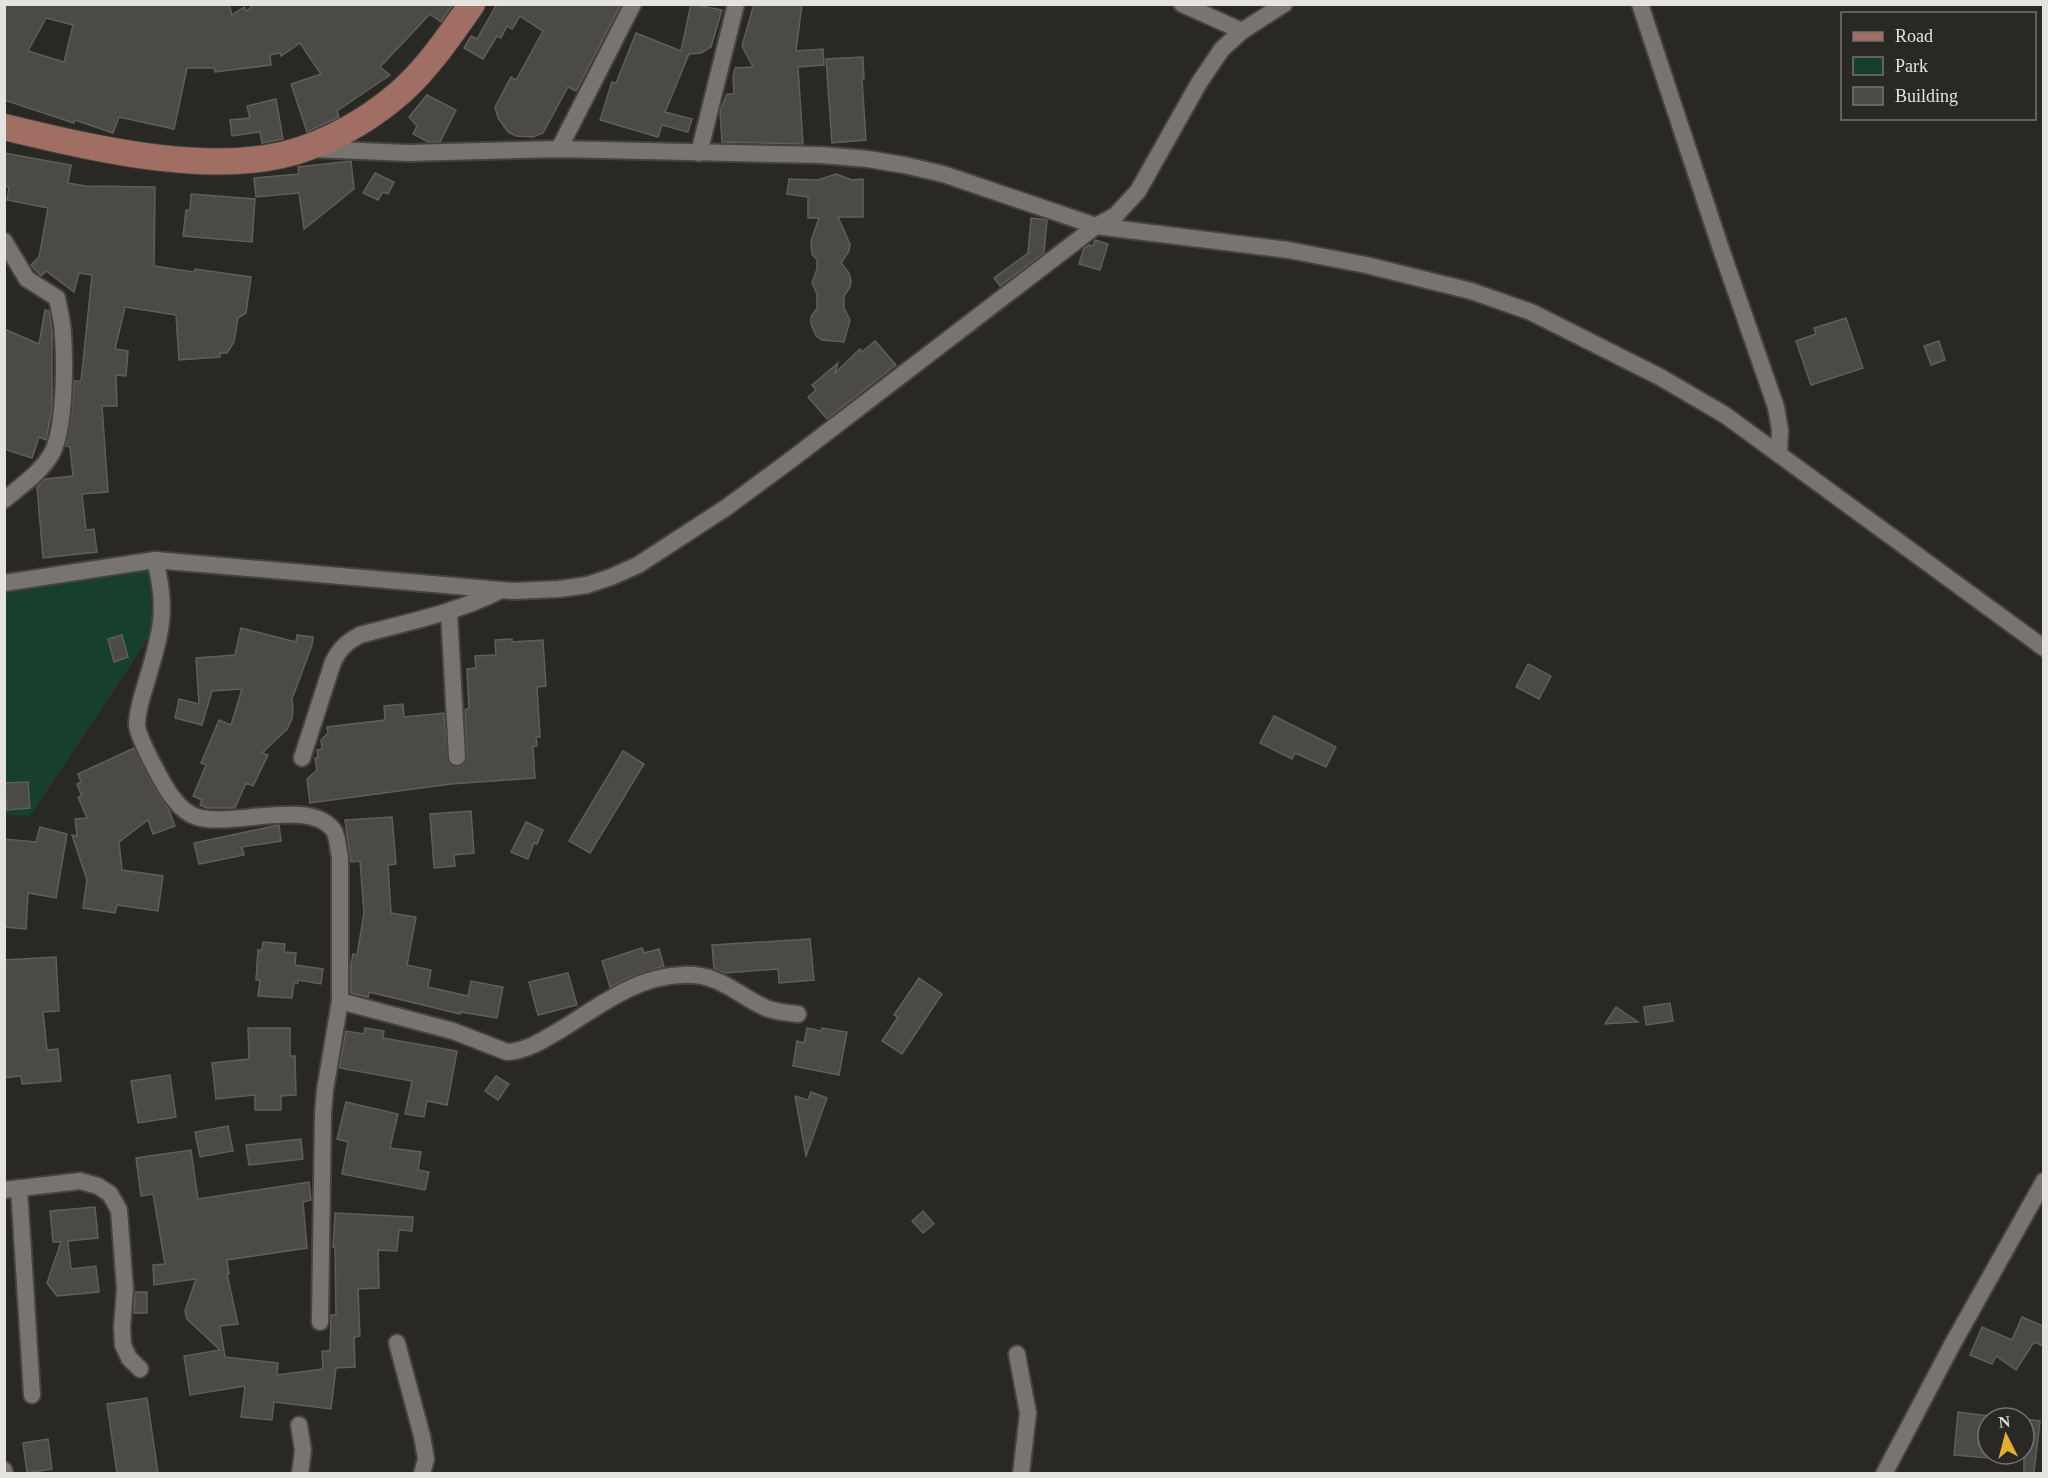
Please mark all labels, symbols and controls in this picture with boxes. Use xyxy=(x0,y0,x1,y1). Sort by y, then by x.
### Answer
legend xyxy=(1841,12,2036,120)
text: Road xyxy=(1895,26,1933,46)
text: Park xyxy=(1895,56,1928,76)
text: Building xyxy=(1895,86,1958,106)
north arrow xyxy=(1976,1406,2036,1466)
text: N xyxy=(1998,1412,2012,1431)

